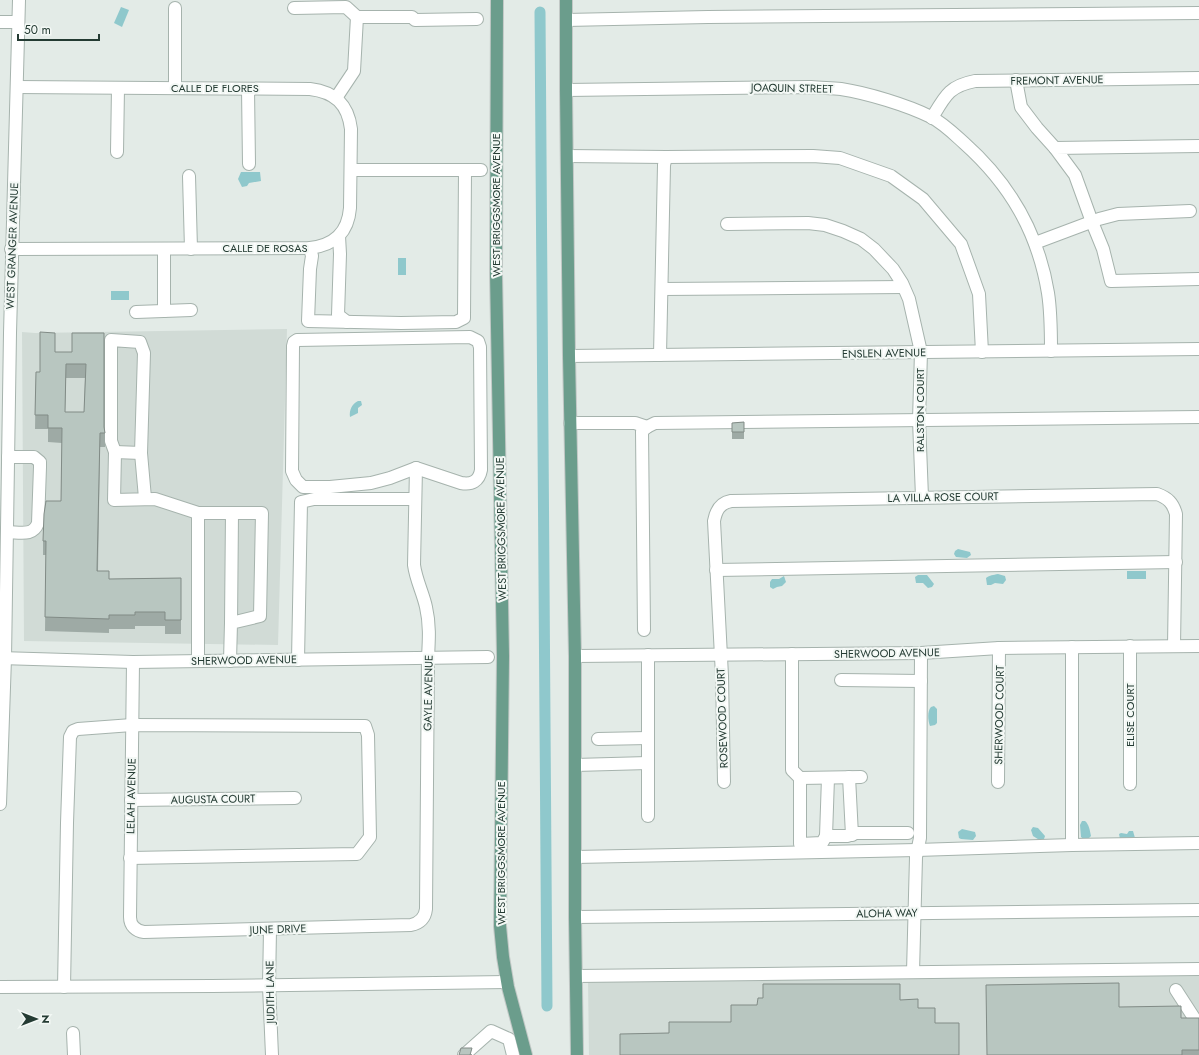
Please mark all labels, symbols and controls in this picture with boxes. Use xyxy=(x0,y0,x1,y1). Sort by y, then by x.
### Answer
scale bar xyxy=(18,16,99,42)
text: 50 m xyxy=(24,21,51,39)
street label: FREMONT AVENUE xyxy=(1010,71,1104,89)
street label: JOAQUIN STREET xyxy=(749,79,833,97)
street label: CALLE DE FLORES xyxy=(171,80,259,96)
street label: WEST BRIGGSMORE AVENUE xyxy=(488,133,504,277)
street label: WEST GRANGER AVENUE xyxy=(2,182,22,310)
street label: CALLE DE ROSAS xyxy=(223,240,307,256)
street label: ENSLEN AVENUE xyxy=(842,344,926,362)
street label: RALSTON COURT xyxy=(912,368,928,452)
street label: WEST BRIGGSMORE AVENUE xyxy=(492,457,510,601)
street label: LA VILLA ROSE COURT xyxy=(887,488,999,506)
street label: SHERWOOD AVENUE xyxy=(834,644,940,662)
street label: SHERWOOD AVENUE xyxy=(191,651,297,669)
street label: GAYLE AVENUE xyxy=(419,655,437,731)
street label: SHERWOOD COURT xyxy=(990,665,1008,765)
street label: ROSEWOOD COURT xyxy=(712,668,732,768)
street label: ELISE COURT xyxy=(1122,683,1138,747)
street label: LELAH AVENUE xyxy=(122,758,140,834)
street label: WEST BRIGGSMORE AVENUE xyxy=(493,781,509,925)
street label: AUGUSTA COURT xyxy=(171,790,255,808)
street label: ALOHA WAY xyxy=(856,904,919,922)
street label: JUNE DRIVE xyxy=(247,920,307,938)
street label: JUDITH LANE xyxy=(261,960,279,1026)
north arrow xyxy=(16,999,56,1039)
text: N xyxy=(38,1015,54,1023)

